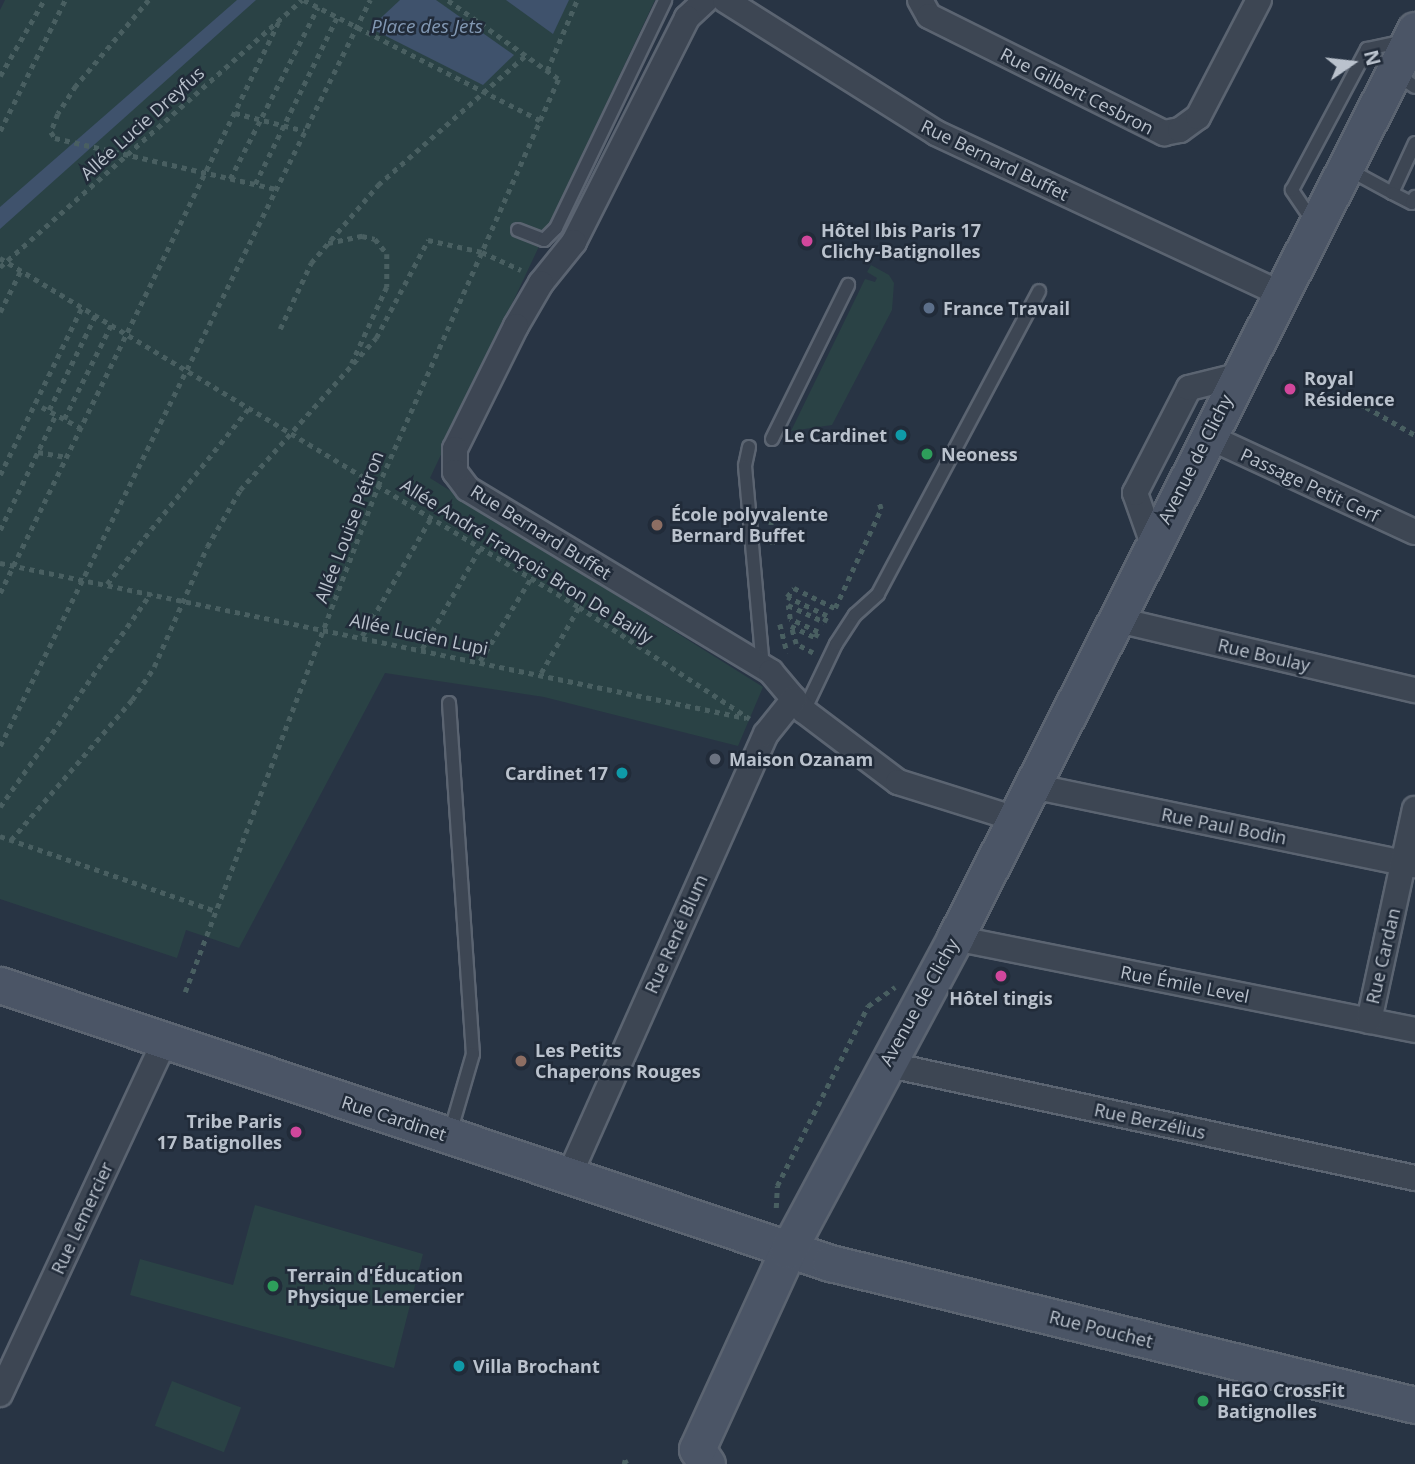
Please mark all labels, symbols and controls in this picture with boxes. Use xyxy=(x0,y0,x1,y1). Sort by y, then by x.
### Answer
water label: Place des Jets xyxy=(371,16,483,38)
north arrow xyxy=(1317,28,1387,98)
street label: Rue Gilbert Cesbron xyxy=(997,43,1157,139)
text: N xyxy=(1358,47,1387,69)
street label: Allée Lucie Dreyfus xyxy=(76,62,208,184)
street label: Rue Bernard Buffet xyxy=(918,115,1072,205)
place label: Hôtel Ibis Paris 17 Clichy-Batignolles xyxy=(821,220,981,262)
marker: Hôtel Ibis Paris 17 Clichy-Batignolles xyxy=(799,233,815,249)
place label: France Travail xyxy=(943,297,1070,319)
marker: France Travail xyxy=(921,300,937,316)
place label: Royal Résidence xyxy=(1304,368,1395,410)
marker: Royal Résidence xyxy=(1282,381,1298,397)
street label: Avenue de Clichy xyxy=(1153,391,1237,527)
place label: Le Cardinet xyxy=(784,424,887,446)
marker: Le Cardinet xyxy=(893,427,909,443)
place label: Neoness xyxy=(941,443,1018,465)
street label: Passage Petit Cerf xyxy=(1237,443,1383,527)
marker: Neoness xyxy=(919,446,935,462)
street label: Allée Louise Pétron xyxy=(310,448,388,606)
street label: Allée André François Bron De Bailly xyxy=(397,474,657,648)
street label: Rue Bernard Buffet xyxy=(467,480,615,584)
place label: École polyvalente Bernard Buffet xyxy=(671,504,828,546)
marker: École polyvalente Bernard Buffet xyxy=(649,517,665,533)
street label: Allée Lucien Lupi xyxy=(348,609,490,659)
street label: Rue Boulay xyxy=(1216,634,1312,676)
place label: Maison Ozanam xyxy=(729,748,873,770)
marker: Maison Ozanam xyxy=(707,751,723,767)
place label: Cardinet 17 xyxy=(505,762,608,784)
marker: Cardinet 17 xyxy=(614,765,630,781)
street label: Rue Paul Bodin xyxy=(1160,803,1288,849)
street label: Rue René Blum xyxy=(640,871,712,997)
street label: Rue Cardan xyxy=(1361,906,1405,1006)
street label: Avenue de Clichy xyxy=(875,935,963,1069)
street label: Rue Émile Level xyxy=(1119,961,1251,1007)
marker: Hôtel tingis xyxy=(993,968,1009,984)
place label: Hôtel tingis xyxy=(949,987,1053,1009)
place label: Les Petits Chaperons Rouges xyxy=(535,1040,701,1082)
marker: Les Petits Chaperons Rouges xyxy=(513,1053,529,1069)
street label: Rue Cardinet xyxy=(339,1091,449,1145)
street label: Rue Berzélius xyxy=(1092,1099,1208,1143)
place label: Tribe Paris 17 Batignolles xyxy=(157,1111,282,1154)
marker: Tribe Paris 17 Batignolles xyxy=(288,1124,304,1140)
street label: Rue Lemercier xyxy=(47,1159,117,1277)
place label: Terrain d'Éducation Physique Lemercier xyxy=(287,1265,464,1308)
marker: Terrain d'Éducation Physique Lemercier xyxy=(265,1278,281,1294)
street label: Rue Pouchet xyxy=(1047,1306,1155,1352)
place label: Villa Brochant xyxy=(473,1355,600,1377)
marker: Villa Brochant xyxy=(451,1358,467,1374)
place label: HEGO CrossFit Batignolles xyxy=(1217,1380,1345,1422)
marker: HEGO CrossFit Batignolles xyxy=(1195,1393,1211,1409)

